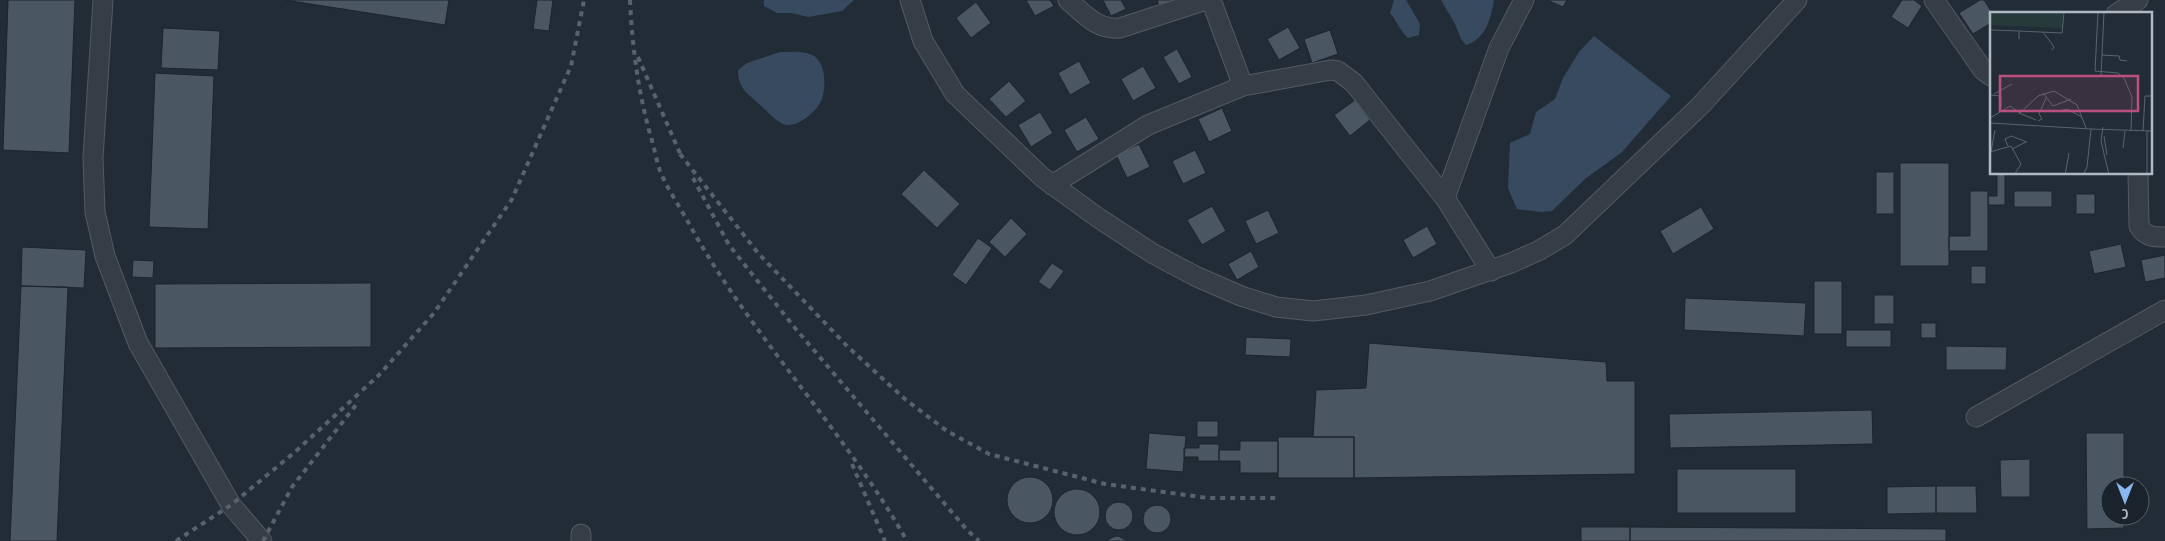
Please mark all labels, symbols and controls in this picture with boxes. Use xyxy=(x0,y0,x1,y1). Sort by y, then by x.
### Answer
inset map xyxy=(1990,12,2152,175)
north arrow xyxy=(2100,476,2150,526)
text: С xyxy=(2121,505,2128,523)

